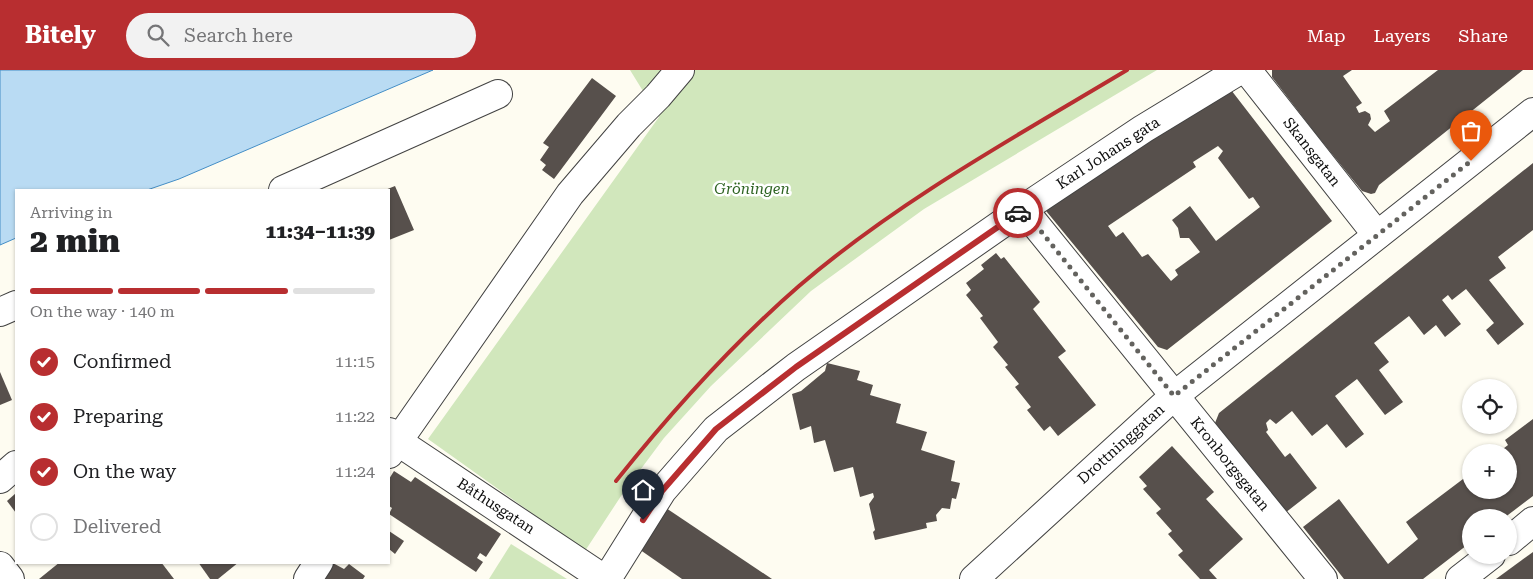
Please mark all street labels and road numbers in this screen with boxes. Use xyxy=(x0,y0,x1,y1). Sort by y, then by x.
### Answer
street label: Karl Johans gata xyxy=(1053,113,1163,193)
street label: Skansgatan xyxy=(1279,114,1345,190)
street label: Drottninggatan xyxy=(1074,400,1168,488)
street label: Kronborgsgatan xyxy=(1187,413,1274,515)
street label: Båthusgatan xyxy=(454,474,539,538)

